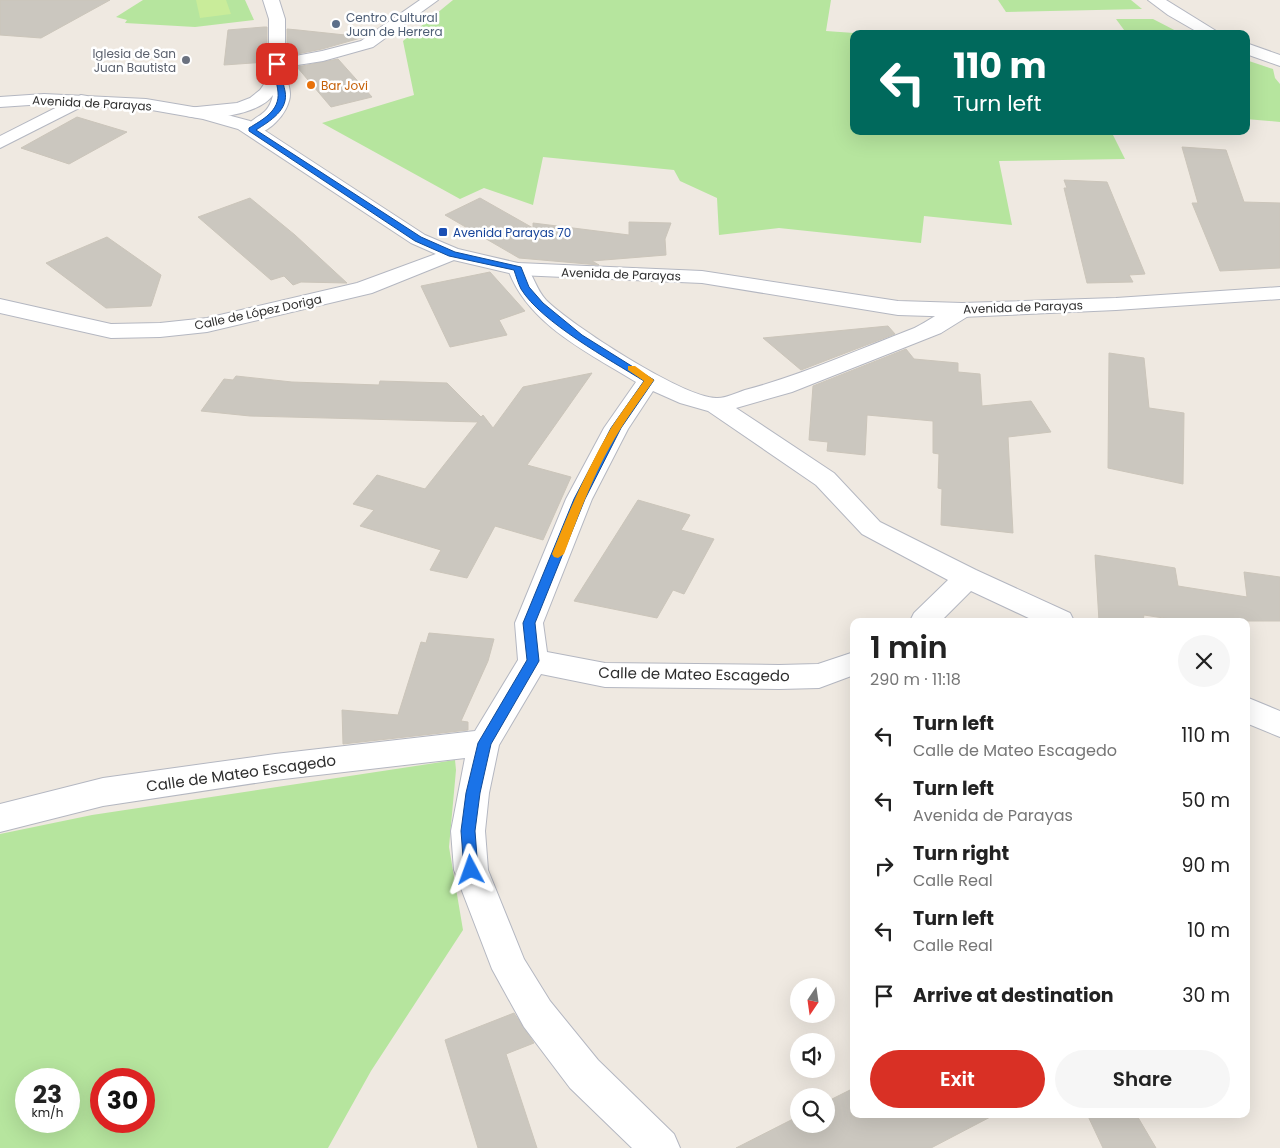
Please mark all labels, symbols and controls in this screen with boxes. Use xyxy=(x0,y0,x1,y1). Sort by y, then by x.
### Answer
place label: Centro Cultural Juan de Herrera xyxy=(346,9,443,40)
marker: Centro Cultural Juan de Herrera xyxy=(330,18,342,30)
text: 110 m xyxy=(953,41,1047,90)
pin xyxy=(256,43,298,85)
place label: Iglesia de San Juan Bautista xyxy=(92,45,176,76)
icon: arrive xyxy=(263,50,291,78)
icon: left xyxy=(870,50,935,115)
marker: Iglesia de San Juan Bautista xyxy=(180,54,192,66)
place label: Bar Jovi xyxy=(321,77,368,94)
marker: Bar Jovi xyxy=(305,79,317,91)
text: Turn left xyxy=(953,88,1041,119)
street label: Avenida de Parayas xyxy=(32,91,152,115)
place label: Avenida Parayas 70 xyxy=(453,224,571,241)
marker: Avenida Parayas 70 xyxy=(437,226,449,238)
street label: Avenida de Parayas xyxy=(561,263,681,285)
street label: Calle de López Doriga xyxy=(193,290,323,334)
street label: Avenida de Parayas xyxy=(963,296,1083,318)
text: 1 min xyxy=(870,626,948,669)
button: close xyxy=(1178,635,1230,687)
street label: Calle de Mateo Escagedo xyxy=(598,662,790,686)
text: 290 m · 11:18 xyxy=(870,668,961,691)
text: Turn left xyxy=(913,710,994,737)
icon: left xyxy=(870,722,898,750)
text: 110 m xyxy=(1181,722,1230,749)
text: Calle de Mateo Escagedo xyxy=(913,739,1117,762)
street label: Calle de Mateo Escagedo xyxy=(145,749,337,797)
text: Turn left xyxy=(913,775,994,802)
icon: left xyxy=(870,787,898,815)
text: 50 m xyxy=(1181,787,1230,814)
text: Avenida de Parayas xyxy=(913,804,1073,827)
text: Turn right xyxy=(913,840,1009,867)
position arrow xyxy=(444,843,496,895)
icon: right xyxy=(870,852,898,880)
text: 90 m xyxy=(1181,852,1230,879)
text: Calle Real xyxy=(913,869,993,892)
text: Turn left xyxy=(913,905,994,932)
icon: left xyxy=(870,917,898,945)
text: 10 m xyxy=(1187,917,1230,944)
text: Calle Real xyxy=(913,934,993,957)
north arrow xyxy=(790,978,835,1022)
map controls xyxy=(790,978,835,1133)
icon: arrive xyxy=(870,982,898,1010)
text: Arrive at destination xyxy=(913,982,1114,1009)
text: 30 m xyxy=(1182,982,1230,1009)
button: sound xyxy=(790,1033,835,1078)
button: Exit xyxy=(870,1050,1045,1108)
button: Share xyxy=(1055,1050,1230,1108)
speed limit sign: 30 xyxy=(90,1068,155,1133)
text: 23 xyxy=(33,1077,62,1112)
button: search xyxy=(790,1088,835,1133)
text: km/h xyxy=(32,1104,63,1121)

